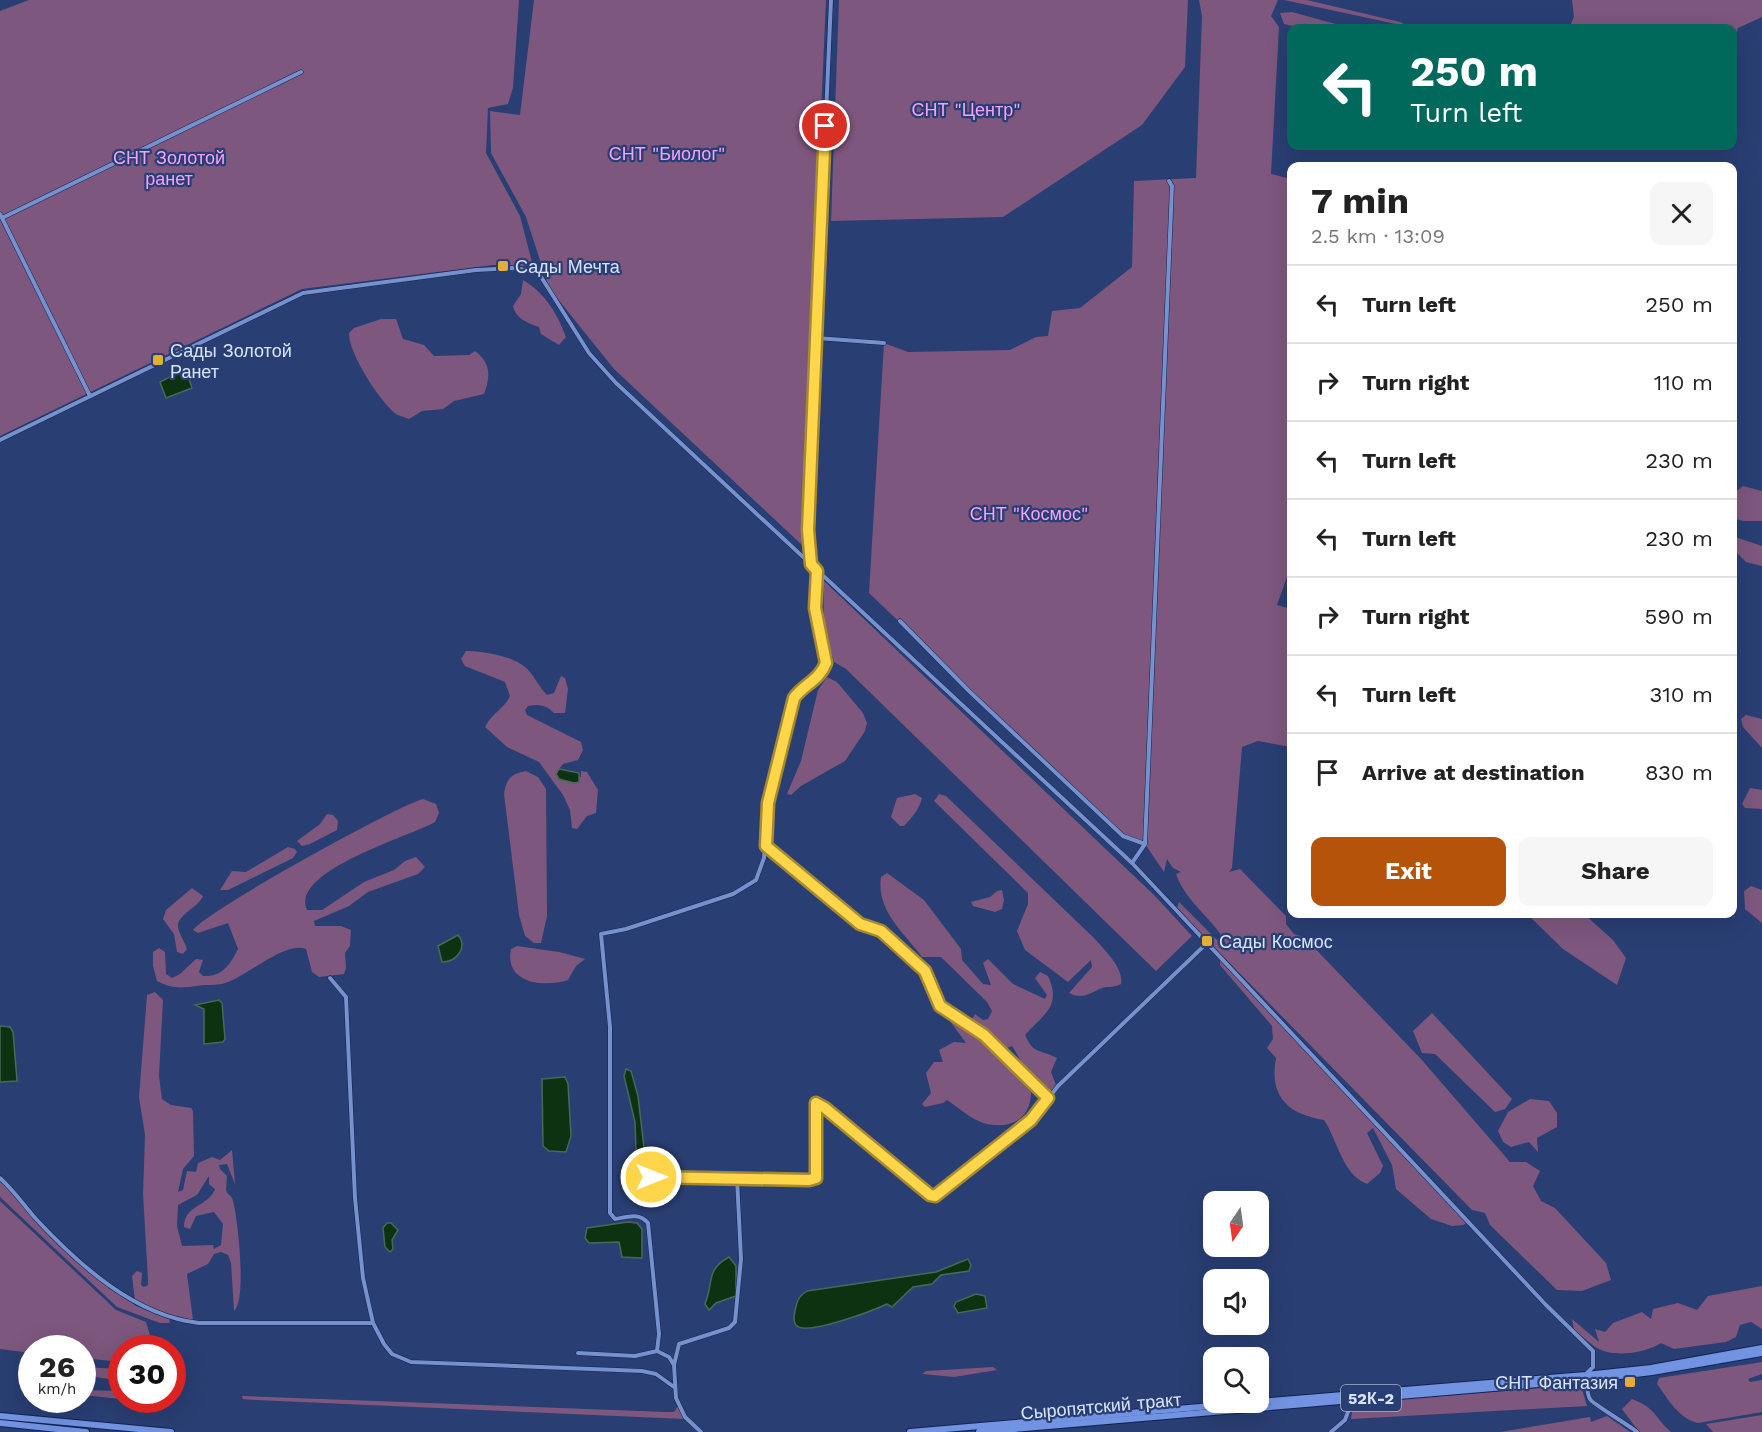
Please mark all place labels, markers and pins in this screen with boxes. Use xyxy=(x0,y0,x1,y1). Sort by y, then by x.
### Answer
pin xyxy=(799,100,850,151)
place label: Сады Мечта xyxy=(515,256,621,277)
marker: Сады Мечта xyxy=(496,259,510,273)
place label: Сады Золотой Ранет xyxy=(170,340,292,382)
marker: Сады Золотой Ранет xyxy=(151,353,165,367)
place label: Сады Космос xyxy=(1219,931,1333,952)
marker: Сады Космос xyxy=(1200,934,1214,948)
place label: СНТ Фантазия xyxy=(1495,1372,1618,1393)
marker: СНТ Фантазия xyxy=(1623,1375,1637,1389)

